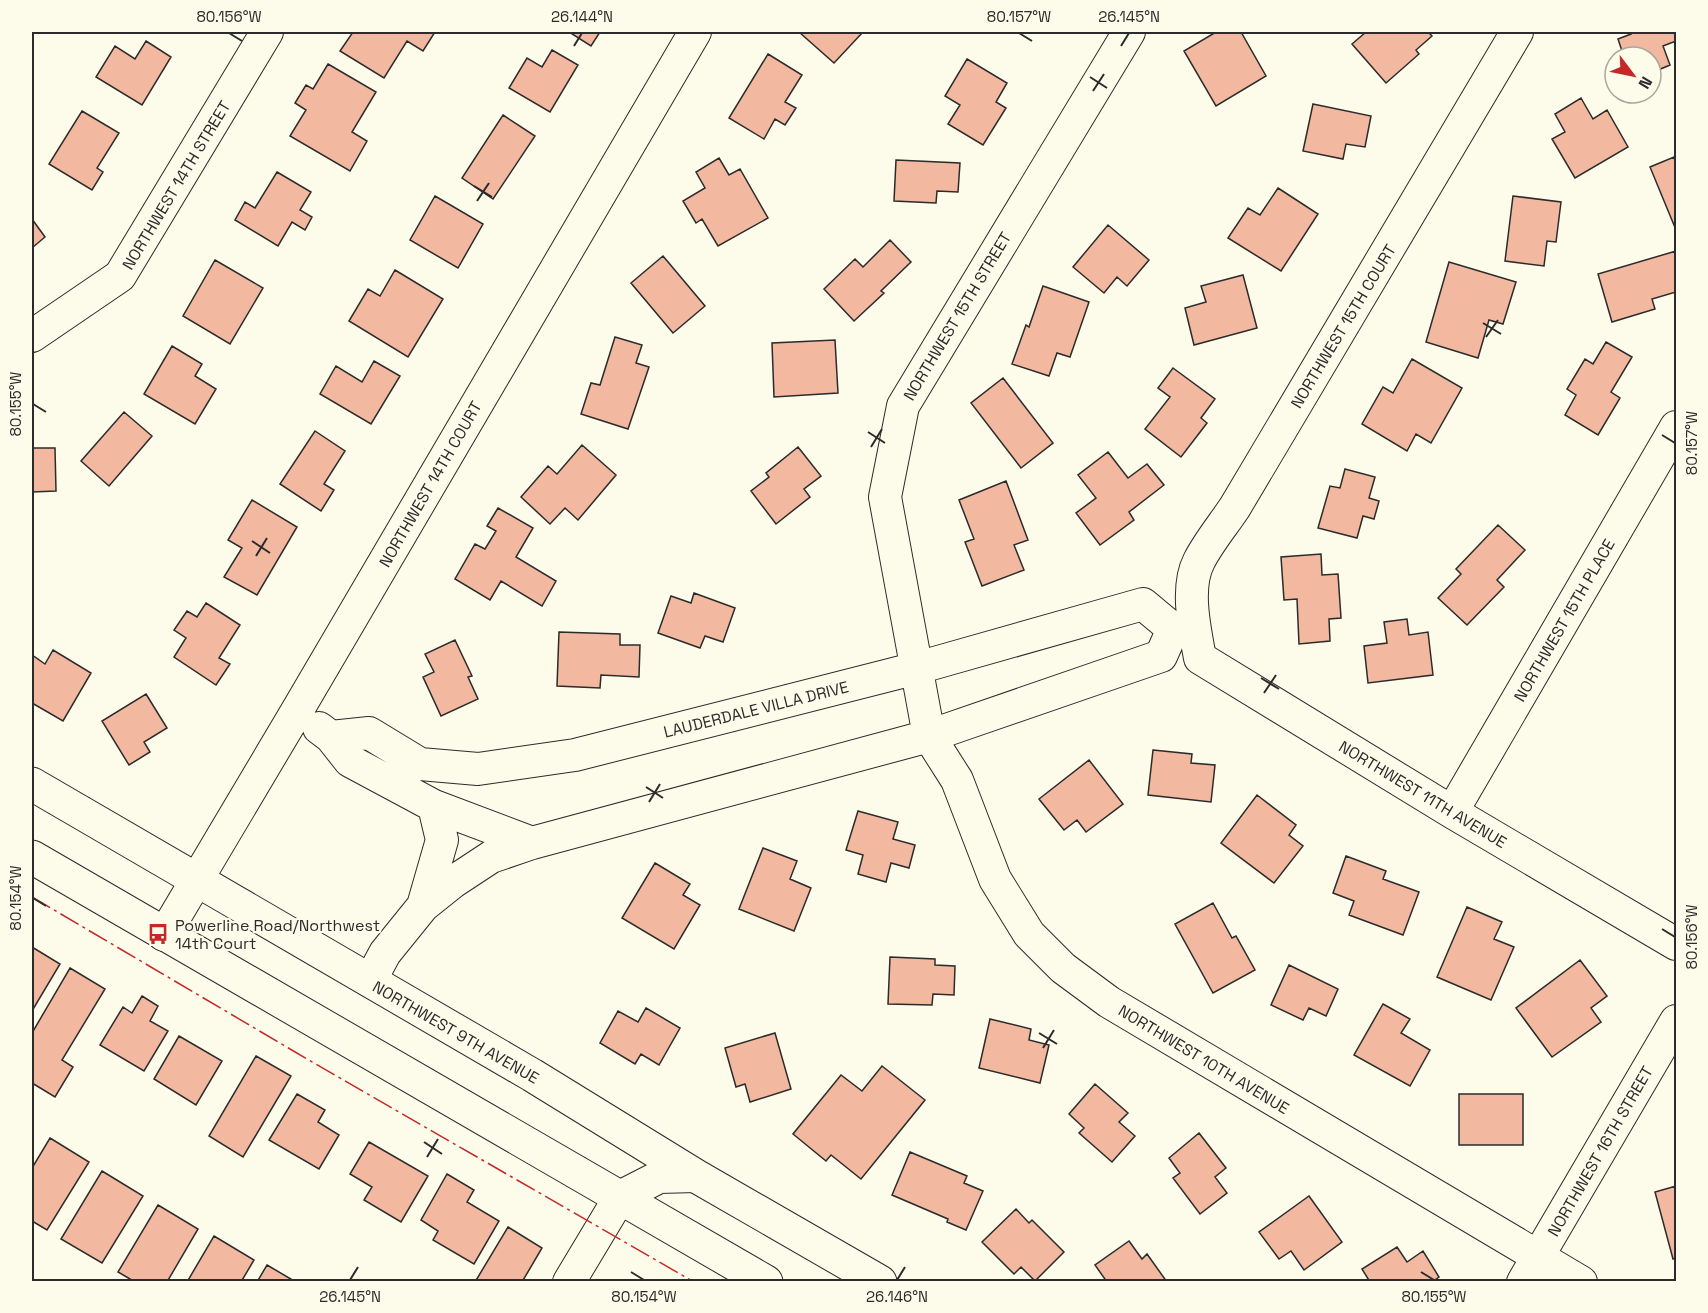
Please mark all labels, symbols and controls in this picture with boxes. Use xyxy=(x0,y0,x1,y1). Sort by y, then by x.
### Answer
text: 80.156°W xyxy=(196,7,262,26)
text: 26.144°N xyxy=(551,7,613,26)
text: 80.157°W xyxy=(987,7,1051,26)
text: 26.145°N xyxy=(1098,7,1160,26)
north arrow xyxy=(1603,45,1663,105)
text: N xyxy=(1634,73,1657,93)
street label: NORTHWEST 14TH STREET xyxy=(118,97,235,274)
street label: NORTHWEST 15TH STREET xyxy=(899,228,1016,404)
street label: NORTHWEST 15TH COURT xyxy=(1286,240,1401,412)
text: 80.155°W xyxy=(6,372,25,437)
street label: NORTHWEST 14TH COURT xyxy=(374,397,487,571)
text: 80.157°W xyxy=(1682,411,1701,475)
street label: NORTHWEST 15TH PLACE xyxy=(1509,535,1620,705)
street label: LAUDERDALE VILLA DRIVE xyxy=(661,676,851,743)
street label: NORTHWEST 11TH AVENUE xyxy=(1335,736,1511,853)
text: 80.154°W xyxy=(6,865,25,931)
text: 80.156°W xyxy=(1682,904,1701,970)
place label: Powerline Road/Northwest 14th Court xyxy=(175,915,380,954)
bus stop icon: Powerline Road/Northwest 14th Court xyxy=(146,922,170,946)
street label: NORTHWEST 9TH AVENUE xyxy=(369,976,543,1089)
street label: NORTHWEST 10TH AVENUE xyxy=(1114,1000,1293,1119)
street label: NORTHWEST 16TH STREET xyxy=(1543,1062,1658,1240)
text: 26.145°N xyxy=(319,1287,381,1306)
text: 80.154°W xyxy=(611,1287,677,1306)
text: 26.146°N xyxy=(866,1287,928,1306)
text: 80.155°W xyxy=(1402,1287,1467,1306)

